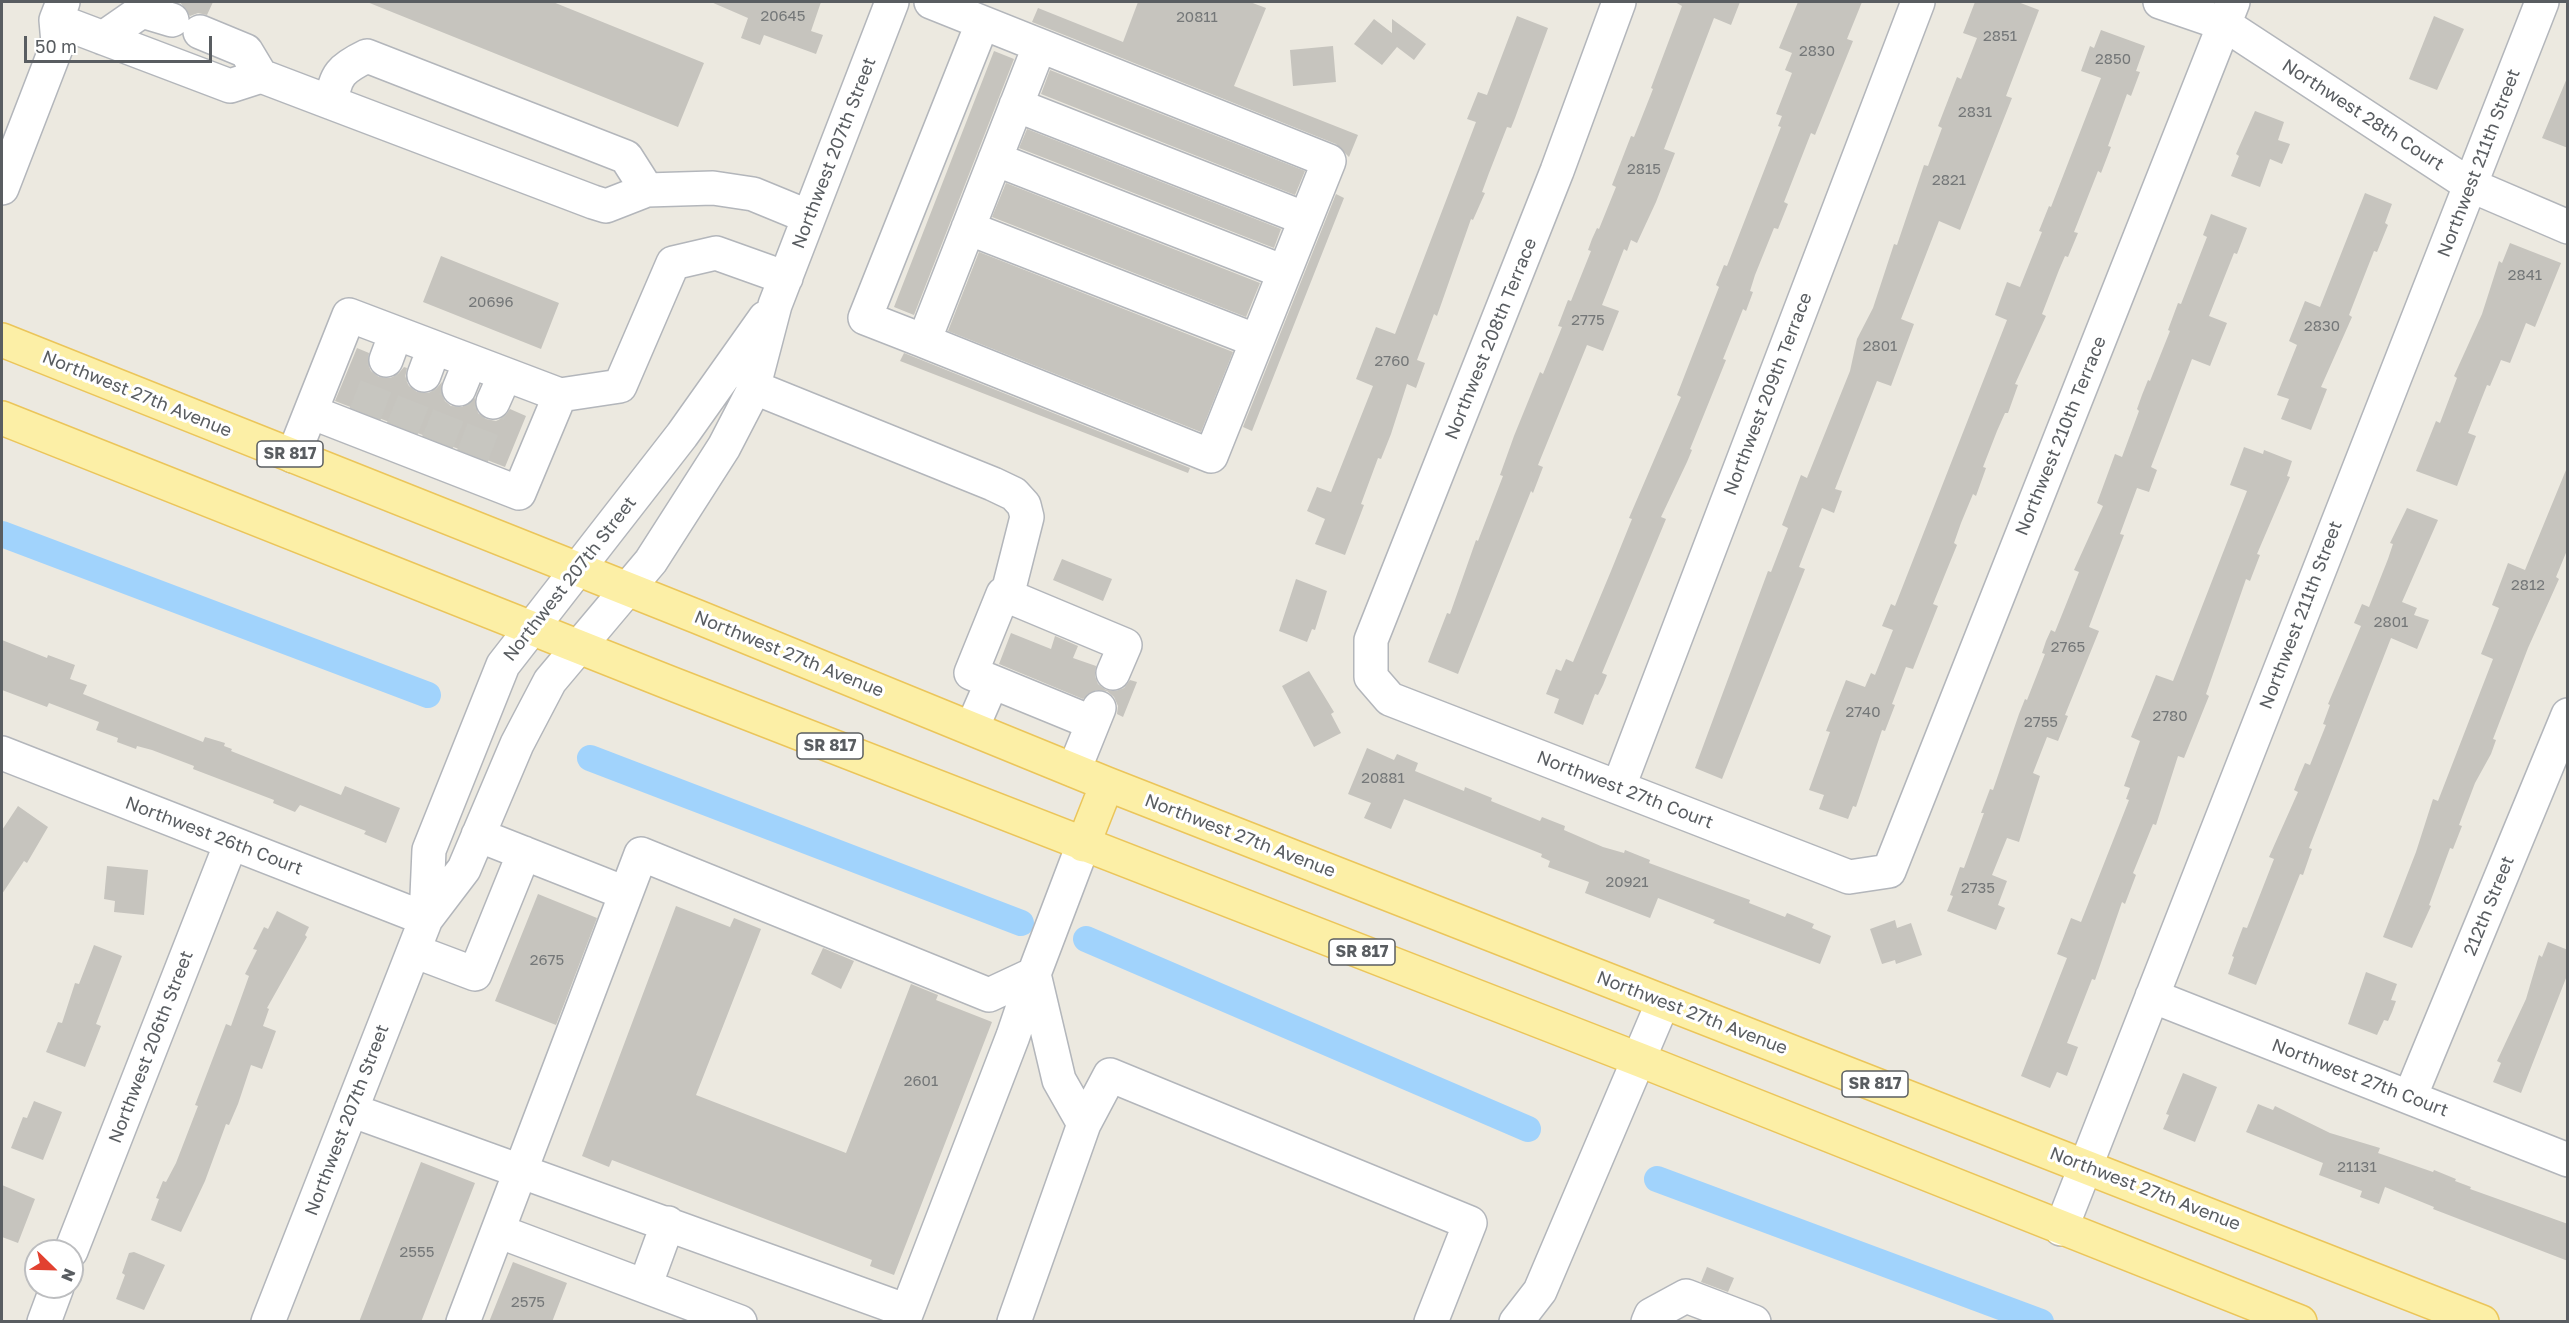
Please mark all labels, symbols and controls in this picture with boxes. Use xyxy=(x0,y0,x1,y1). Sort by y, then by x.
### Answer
house number: 20645 xyxy=(761,7,805,25)
house number: 20811 xyxy=(1176,8,1218,26)
scale bar xyxy=(27,24,214,62)
house number: 2851 xyxy=(1983,27,2017,45)
text: 50 m xyxy=(35,35,77,57)
house number: 2830 xyxy=(1799,42,1835,60)
house number: 2850 xyxy=(2095,50,2131,68)
street label: Northwest 207th Street xyxy=(788,54,880,252)
street label: Northwest 28th Court xyxy=(2278,55,2448,175)
street label: Northwest 211th Street xyxy=(2433,66,2525,260)
house number: 2831 xyxy=(1958,103,1992,121)
house number: 2815 xyxy=(1627,160,1661,178)
house number: 2821 xyxy=(1932,171,1966,189)
street label: Northwest 208th Terrace xyxy=(1441,235,1541,443)
house number: 2841 xyxy=(2508,266,2542,284)
street label: Northwest 209th Terrace xyxy=(1719,290,1817,498)
house number: 20696 xyxy=(468,293,514,311)
house number: 2775 xyxy=(1571,311,1605,329)
house number: 2830 xyxy=(2304,317,2340,335)
street label: Northwest 210th Terrace xyxy=(2011,333,2111,539)
house number: 2801 xyxy=(1863,337,1897,355)
street label: Northwest 27th Avenue xyxy=(39,346,235,442)
house number: 2760 xyxy=(1374,352,1410,370)
road number: SR 817 xyxy=(257,441,323,467)
street label: Northwest 207th Street xyxy=(499,492,641,666)
street label: Northwest 211th Street xyxy=(2255,518,2347,712)
house number: 2812 xyxy=(2511,576,2545,594)
street label: Northwest 27th Avenue xyxy=(691,606,887,702)
house number: 2801 xyxy=(2374,613,2408,631)
house number: 2765 xyxy=(2051,638,2085,656)
house number: 2740 xyxy=(1845,703,1881,721)
house number: 2780 xyxy=(2152,707,2188,725)
house number: 2755 xyxy=(2024,713,2058,731)
road number: SR 817 xyxy=(797,733,863,759)
street label: Northwest 27th Court xyxy=(1534,746,1716,834)
house number: 20881 xyxy=(1361,769,1405,787)
street label: Northwest 27th Avenue xyxy=(1142,790,1338,882)
street label: Northwest 26th Court xyxy=(122,792,306,880)
street label: 212th Street xyxy=(2459,853,2519,959)
house number: 20921 xyxy=(1605,873,1649,891)
house number: 2735 xyxy=(1961,879,1995,897)
road number: SR 817 xyxy=(1329,939,1395,965)
street label: Northwest 206th Street xyxy=(104,948,198,1146)
house number: 2675 xyxy=(530,951,564,969)
street label: Northwest 27th Avenue xyxy=(1594,967,1790,1059)
street label: Northwest 207th Street xyxy=(301,1021,393,1219)
street label: Northwest 27th Court xyxy=(2269,1034,2451,1122)
road number: SR 817 xyxy=(1842,1071,1908,1097)
house number: 2601 xyxy=(904,1072,938,1090)
street label: Northwest 27th Avenue xyxy=(2047,1143,2243,1235)
house number: 21131 xyxy=(2337,1158,2377,1176)
north arrow xyxy=(24,1239,84,1299)
house number: 2555 xyxy=(400,1243,434,1261)
text: N xyxy=(57,1266,80,1285)
house number: 2575 xyxy=(511,1293,545,1311)

